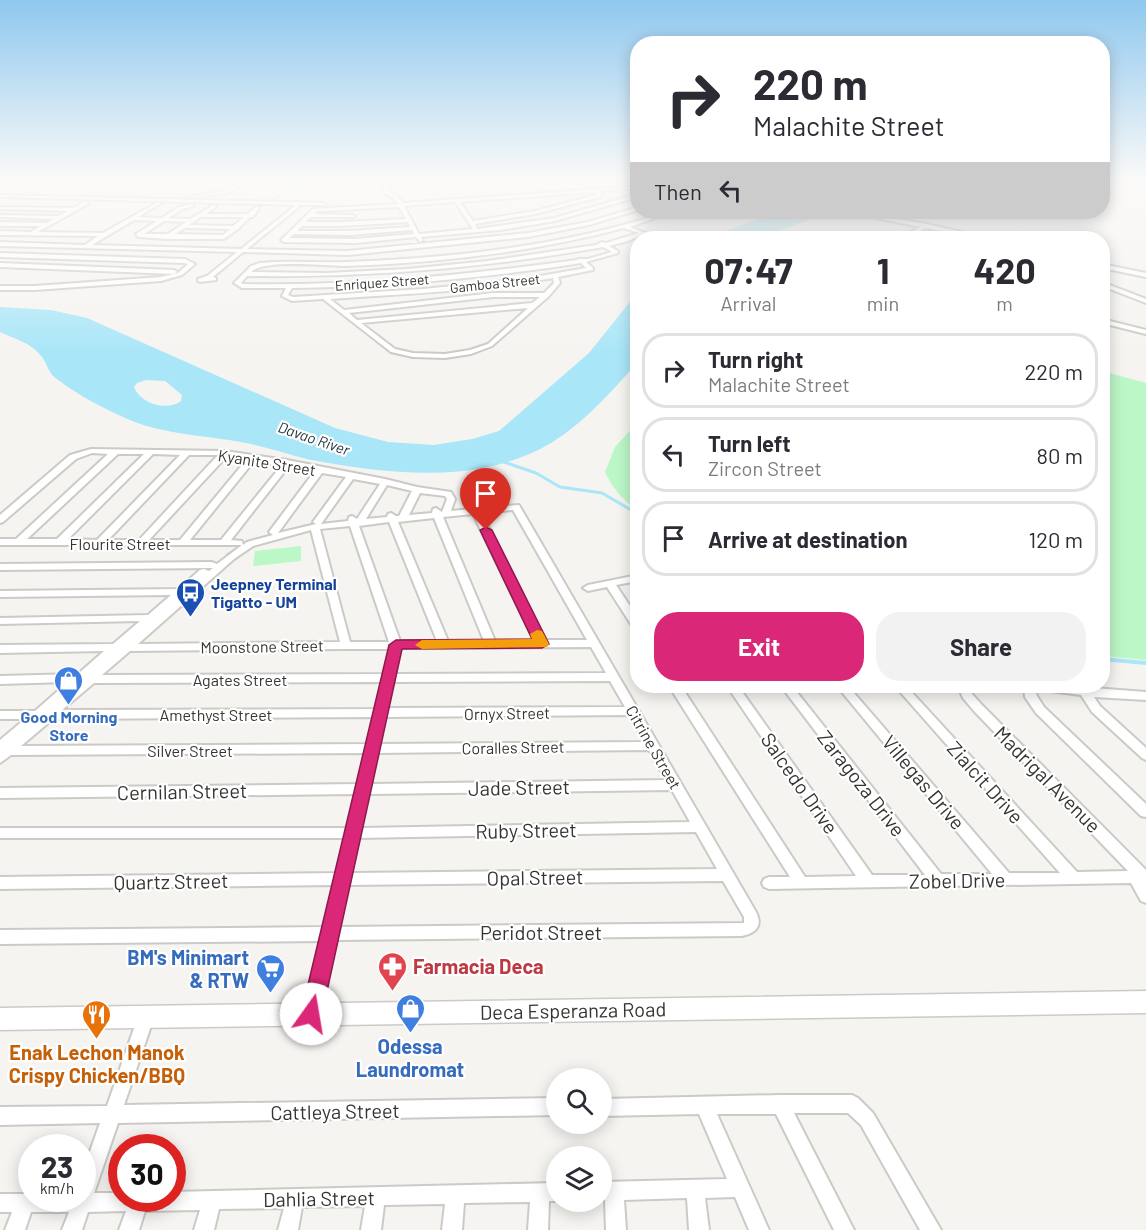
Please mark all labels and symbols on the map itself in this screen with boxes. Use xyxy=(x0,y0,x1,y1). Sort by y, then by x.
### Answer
street label: Enriquez Street xyxy=(334,270,430,294)
street label: Gamboa Street xyxy=(449,270,541,296)
water label: Davao River xyxy=(276,417,353,459)
street label: Kyanite Street xyxy=(217,445,317,479)
pin xyxy=(460,468,511,530)
street label: Flourite Street xyxy=(70,534,170,553)
place label: Jeepney Terminal Tigatto - UM xyxy=(211,574,337,611)
bus stop icon: Jeepney Terminal Tigatto - UM xyxy=(174,576,206,618)
street label: Moonstone Street xyxy=(200,635,324,657)
shop icon: Good Morning Store xyxy=(53,664,85,706)
street label: Agates Street xyxy=(193,670,287,689)
street label: Citrine Street xyxy=(622,702,686,792)
street label: Ornyx Street xyxy=(464,703,550,723)
street label: Amethyst Street xyxy=(160,705,272,724)
place label: Good Morning Store xyxy=(21,707,118,744)
street label: Madrigal Avenue xyxy=(990,721,1106,837)
street label: Zaragoza Drive xyxy=(813,725,911,841)
street label: Salcedo Drive xyxy=(756,728,844,838)
street label: Villegas Drive xyxy=(878,730,970,834)
street label: Zialcit Drive xyxy=(943,736,1029,828)
street label: Coralles Street xyxy=(461,737,565,757)
street label: Silver Street xyxy=(147,741,233,760)
street label: Jade Street xyxy=(468,774,570,800)
street label: Cernilan Street xyxy=(117,778,247,804)
street label: Ruby Street xyxy=(475,817,577,843)
street label: Opal Street xyxy=(486,864,584,890)
street label: Zobel Drive xyxy=(909,867,1005,893)
street label: Quartz Street xyxy=(113,868,229,894)
street label: Peridot Street xyxy=(480,920,602,944)
place label: BM's Minimart & RTW xyxy=(127,945,249,992)
pharmacy icon: Farmacia Deca xyxy=(376,950,408,992)
supermarket icon: BM's Minimart & RTW xyxy=(254,952,286,994)
place label: Farmacia Deca xyxy=(413,954,544,978)
position arrow xyxy=(279,982,343,1046)
shop icon: Odessa Laundromat xyxy=(394,992,426,1034)
street label: Deca Esperanza Road xyxy=(480,996,666,1024)
restaurant icon: Enak Lechon Manok Crispy Chicken/BBQ xyxy=(81,998,113,1040)
place label: Odessa Laundromat xyxy=(356,1034,464,1081)
place label: Enak Lechon Manok Crispy Chicken/BBQ xyxy=(9,1040,185,1087)
street label: Cattleya Street xyxy=(270,1098,400,1124)
speed limit sign: 30 xyxy=(108,1134,186,1212)
street label: Dahlia Street xyxy=(263,1185,375,1211)

